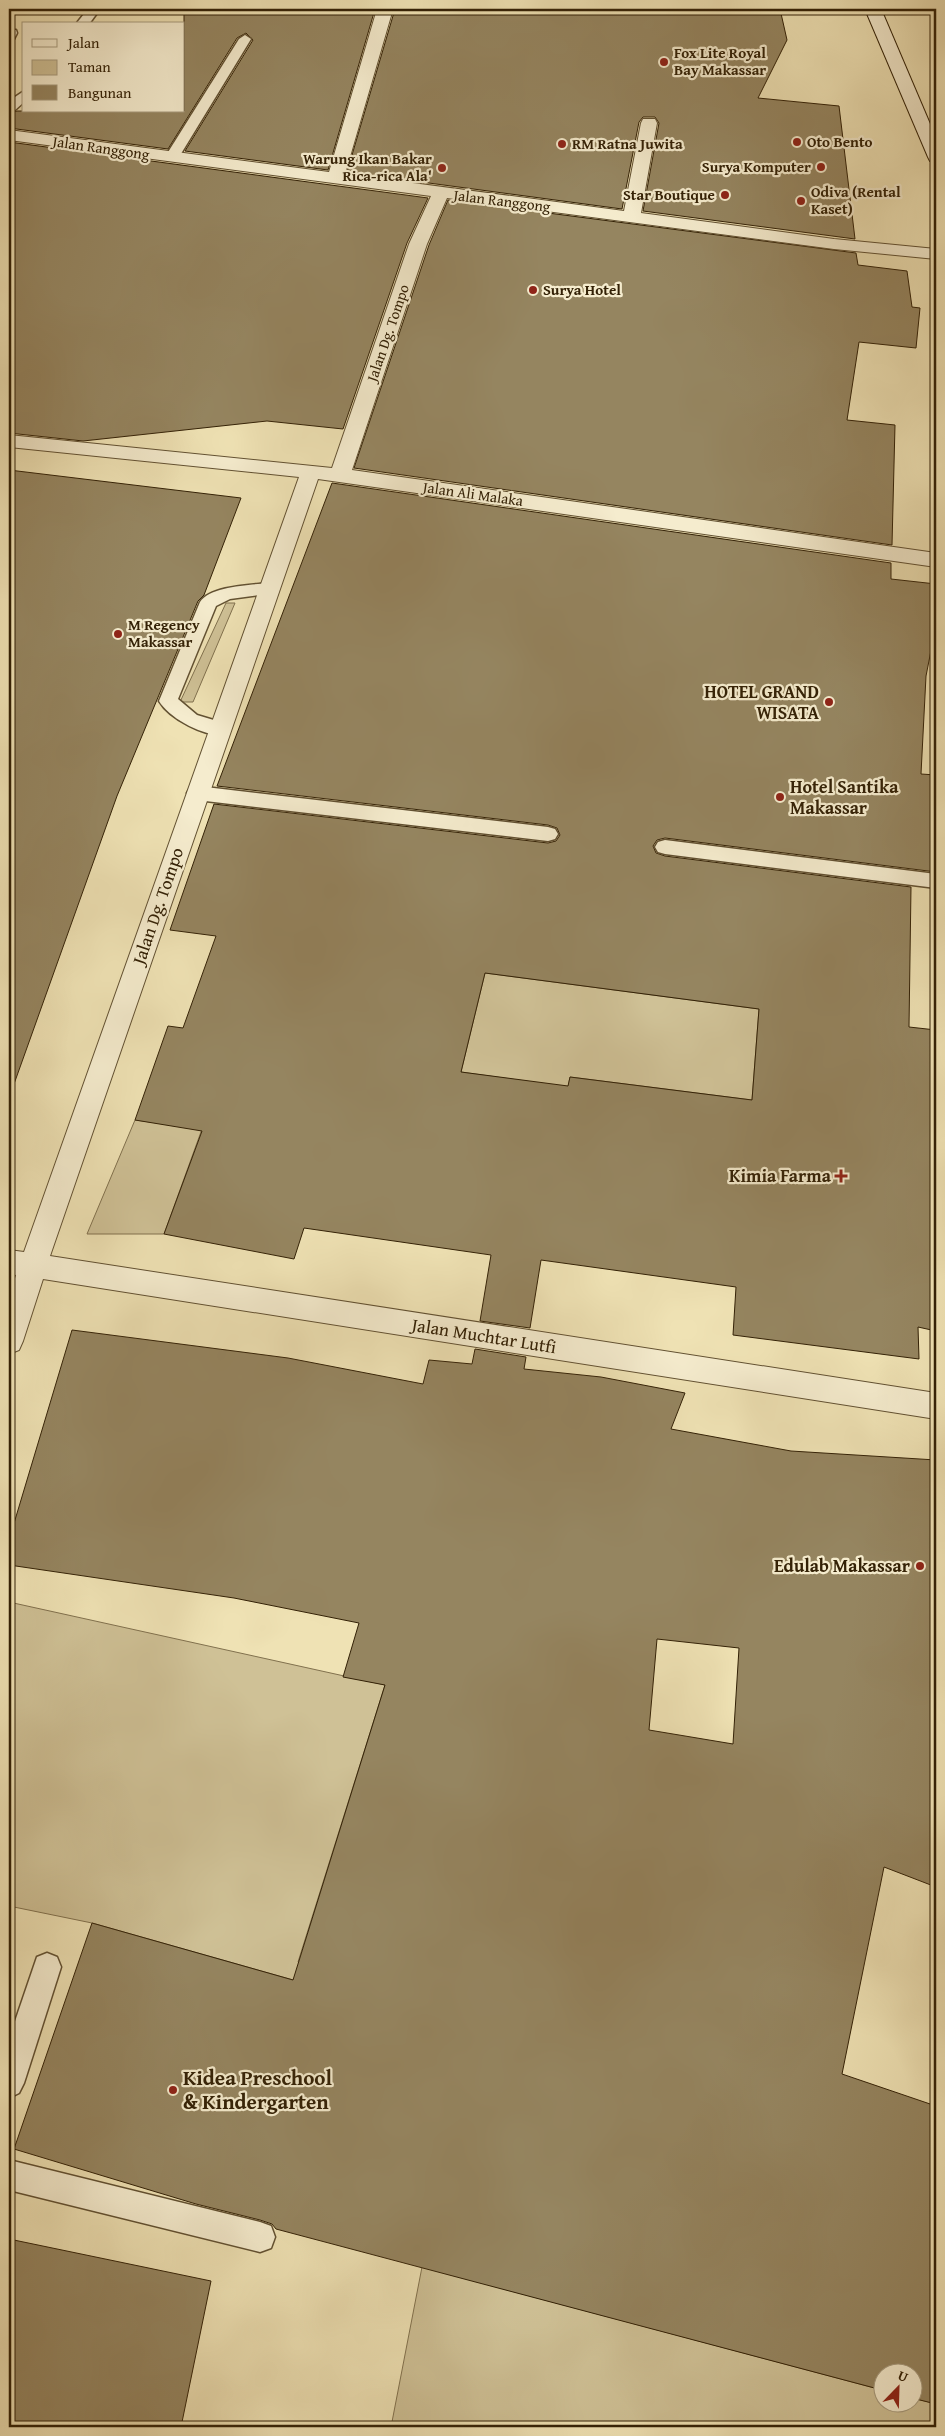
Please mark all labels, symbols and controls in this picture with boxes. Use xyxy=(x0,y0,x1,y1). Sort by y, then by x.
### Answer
legend xyxy=(22,22,185,112)
text: Jalan xyxy=(66,32,100,53)
place label: Fox Lite Royal Bay Makassar xyxy=(674,42,766,80)
text: Taman xyxy=(68,56,111,77)
marker: Fox Lite Royal Bay Makassar xyxy=(658,56,670,68)
text: Bangunan xyxy=(68,82,132,103)
street label: Jalan Ranggong xyxy=(49,130,151,165)
place label: Oto Bento xyxy=(807,131,873,152)
place label: RM Ratna Juwita xyxy=(572,133,683,154)
marker: Oto Bento xyxy=(791,136,803,148)
marker: RM Ratna Juwita xyxy=(556,138,568,150)
place label: Warung Ikan Bakar Rica-rica Ala' xyxy=(303,148,432,186)
place label: Surya Komputer xyxy=(702,156,811,177)
marker: Surya Komputer xyxy=(815,161,827,173)
marker: Warung Ikan Bakar Rica-rica Ala' xyxy=(436,162,448,174)
place label: Odiva (Rental Kaset) xyxy=(811,181,901,219)
street label: Jalan Ranggong xyxy=(450,184,552,217)
place label: Star Boutique xyxy=(623,184,715,205)
marker: Star Boutique xyxy=(719,189,731,201)
marker: Odiva (Rental Kaset) xyxy=(795,195,807,207)
place label: Surya Hotel xyxy=(543,279,621,300)
street label: Jalan Dg. Tompo xyxy=(360,281,414,386)
marker: Surya Hotel xyxy=(527,284,539,296)
street label: Jalan Ali Malaka xyxy=(420,476,525,511)
place label: M Regency Makassar xyxy=(128,614,200,652)
marker: M Regency Makassar xyxy=(112,628,124,640)
place label: HOTEL GRAND WISATA xyxy=(704,678,819,726)
marker: HOTEL GRAND WISATA xyxy=(823,696,835,708)
place label: Hotel Santika Makassar xyxy=(790,773,899,821)
marker: Hotel Santika Makassar xyxy=(774,791,786,803)
street label: Jalan Dg. Tompo xyxy=(124,844,190,970)
place label: Kimia Farma xyxy=(729,1162,832,1189)
marker: Kimia Farma xyxy=(835,1170,847,1182)
street label: Jalan Muchtar Lutfi xyxy=(408,1310,558,1360)
place label: Edulab Makassar xyxy=(774,1552,911,1579)
marker: Edulab Makassar xyxy=(914,1560,926,1572)
place label: Kidea Preschool & Kindergarten xyxy=(183,2062,333,2117)
marker: Kidea Preschool & Kindergarten xyxy=(167,2084,179,2096)
north arrow xyxy=(872,2364,922,2414)
text: U xyxy=(895,2365,912,2387)

